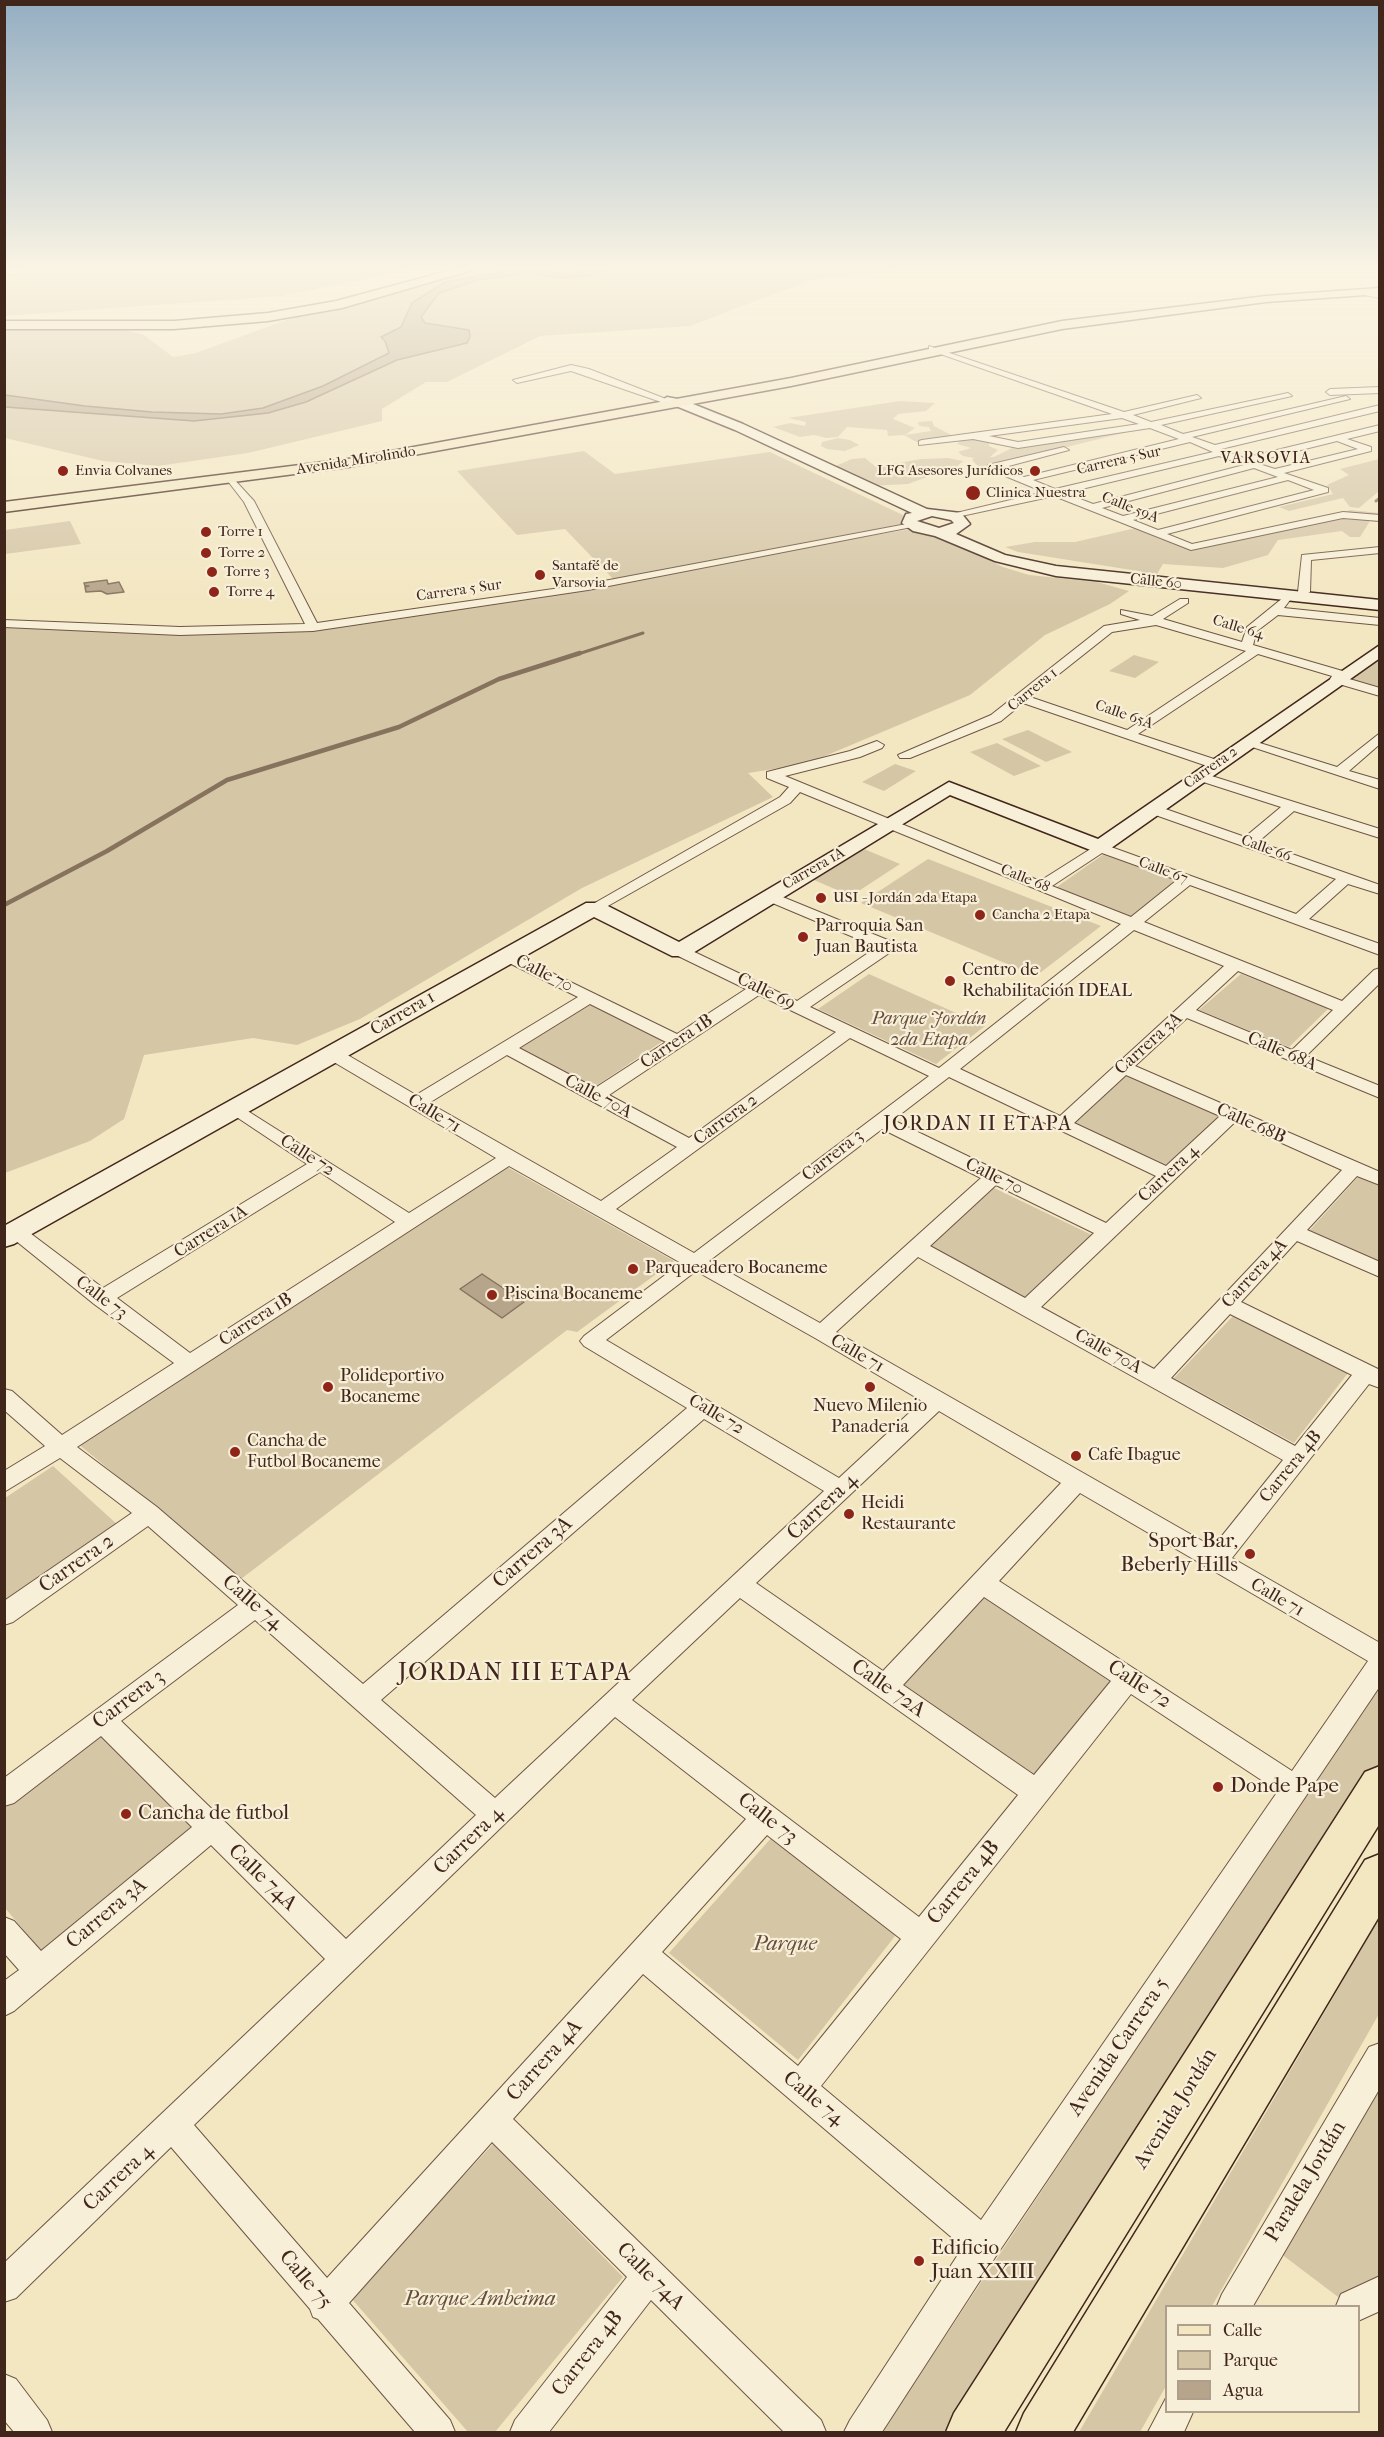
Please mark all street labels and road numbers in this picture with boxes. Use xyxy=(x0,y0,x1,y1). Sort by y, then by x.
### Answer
street label: Avenida Mirolindo xyxy=(295,443,417,479)
street label: Carrera 5 Sur xyxy=(1075,443,1163,479)
street label: Calle 59A xyxy=(1099,488,1161,528)
street label: Calle 60 xyxy=(1129,570,1183,594)
street label: Carrera 5 Sur xyxy=(415,576,503,606)
street label: Calle 64 xyxy=(1210,612,1266,644)
street label: Carrera 1 xyxy=(1004,664,1062,716)
street label: Calle 65A xyxy=(1093,697,1155,733)
street label: Carrera 2 xyxy=(1181,743,1241,793)
street label: Calle 66 xyxy=(1238,832,1294,866)
street label: Carrera 1A xyxy=(780,844,848,894)
street label: Calle 67 xyxy=(1136,853,1190,889)
street label: Calle 68 xyxy=(998,861,1052,897)
street label: Calle 70 xyxy=(512,950,576,998)
street label: Calle 69 xyxy=(733,969,799,1015)
street label: Carrera 1 xyxy=(367,987,439,1041)
street label: Carrera 3A xyxy=(1111,1008,1187,1080)
street label: Carrera 1B xyxy=(637,1010,717,1074)
street label: Calle 68A xyxy=(1244,1028,1320,1076)
street label: Calle 70A xyxy=(561,1070,635,1124)
street label: Calle 71 xyxy=(404,1090,464,1138)
street label: Carrera 2 xyxy=(690,1090,762,1150)
street label: Calle 68B xyxy=(1213,1099,1289,1149)
street label: Carrera 3 xyxy=(798,1125,868,1187)
street label: Calle 72 xyxy=(276,1130,338,1182)
street label: Carrera 4 xyxy=(1134,1141,1204,1207)
street label: Calle 70 xyxy=(962,1154,1026,1200)
street label: Carrera 1A xyxy=(170,1201,252,1263)
street label: Carrera 4A xyxy=(1218,1235,1292,1313)
street label: Calle 73 xyxy=(71,1272,131,1324)
street label: Carrera 1B xyxy=(216,1288,296,1352)
street label: Calle 70A xyxy=(1071,1325,1145,1379)
street label: Calle 71 xyxy=(826,1330,888,1378)
street label: Calle 72 xyxy=(684,1390,748,1440)
street label: Carrera 4B xyxy=(1255,1427,1327,1507)
street label: Carrera 4 xyxy=(782,1468,864,1546)
street label: Carrera 3A xyxy=(488,1512,578,1594)
street label: Carrera 2 xyxy=(35,1529,119,1599)
street label: Calle 74 xyxy=(217,1570,287,1636)
street label: Calle 71 xyxy=(1246,1574,1308,1622)
street label: Calle 72A xyxy=(846,1654,930,1724)
street label: Calle 72 xyxy=(1102,1655,1176,1715)
street label: Carrera 3 xyxy=(88,1665,170,1735)
street label: Calle 73 xyxy=(732,1788,802,1850)
street label: Carrera 4 xyxy=(429,1802,509,1880)
street label: Carrera 4B xyxy=(922,1836,1006,1930)
street label: Calle 74A xyxy=(222,1839,302,1917)
street label: Carrera 3A xyxy=(62,1873,152,1955)
street label: Avenida Carrera 5 xyxy=(1063,1973,1175,2121)
street label: Carrera 4A xyxy=(502,2015,588,2107)
street label: Avenida Jordán xyxy=(1129,2044,1223,2174)
street label: Calle 74 xyxy=(777,2066,849,2132)
street label: Paralela Jordán xyxy=(1260,2117,1352,2247)
street label: Carrera 4 xyxy=(78,2139,160,2217)
street label: Calle 74A xyxy=(611,2238,689,2316)
street label: Calle 75 xyxy=(273,2245,337,2315)
street label: Carrera 4B xyxy=(547,2306,629,2402)

